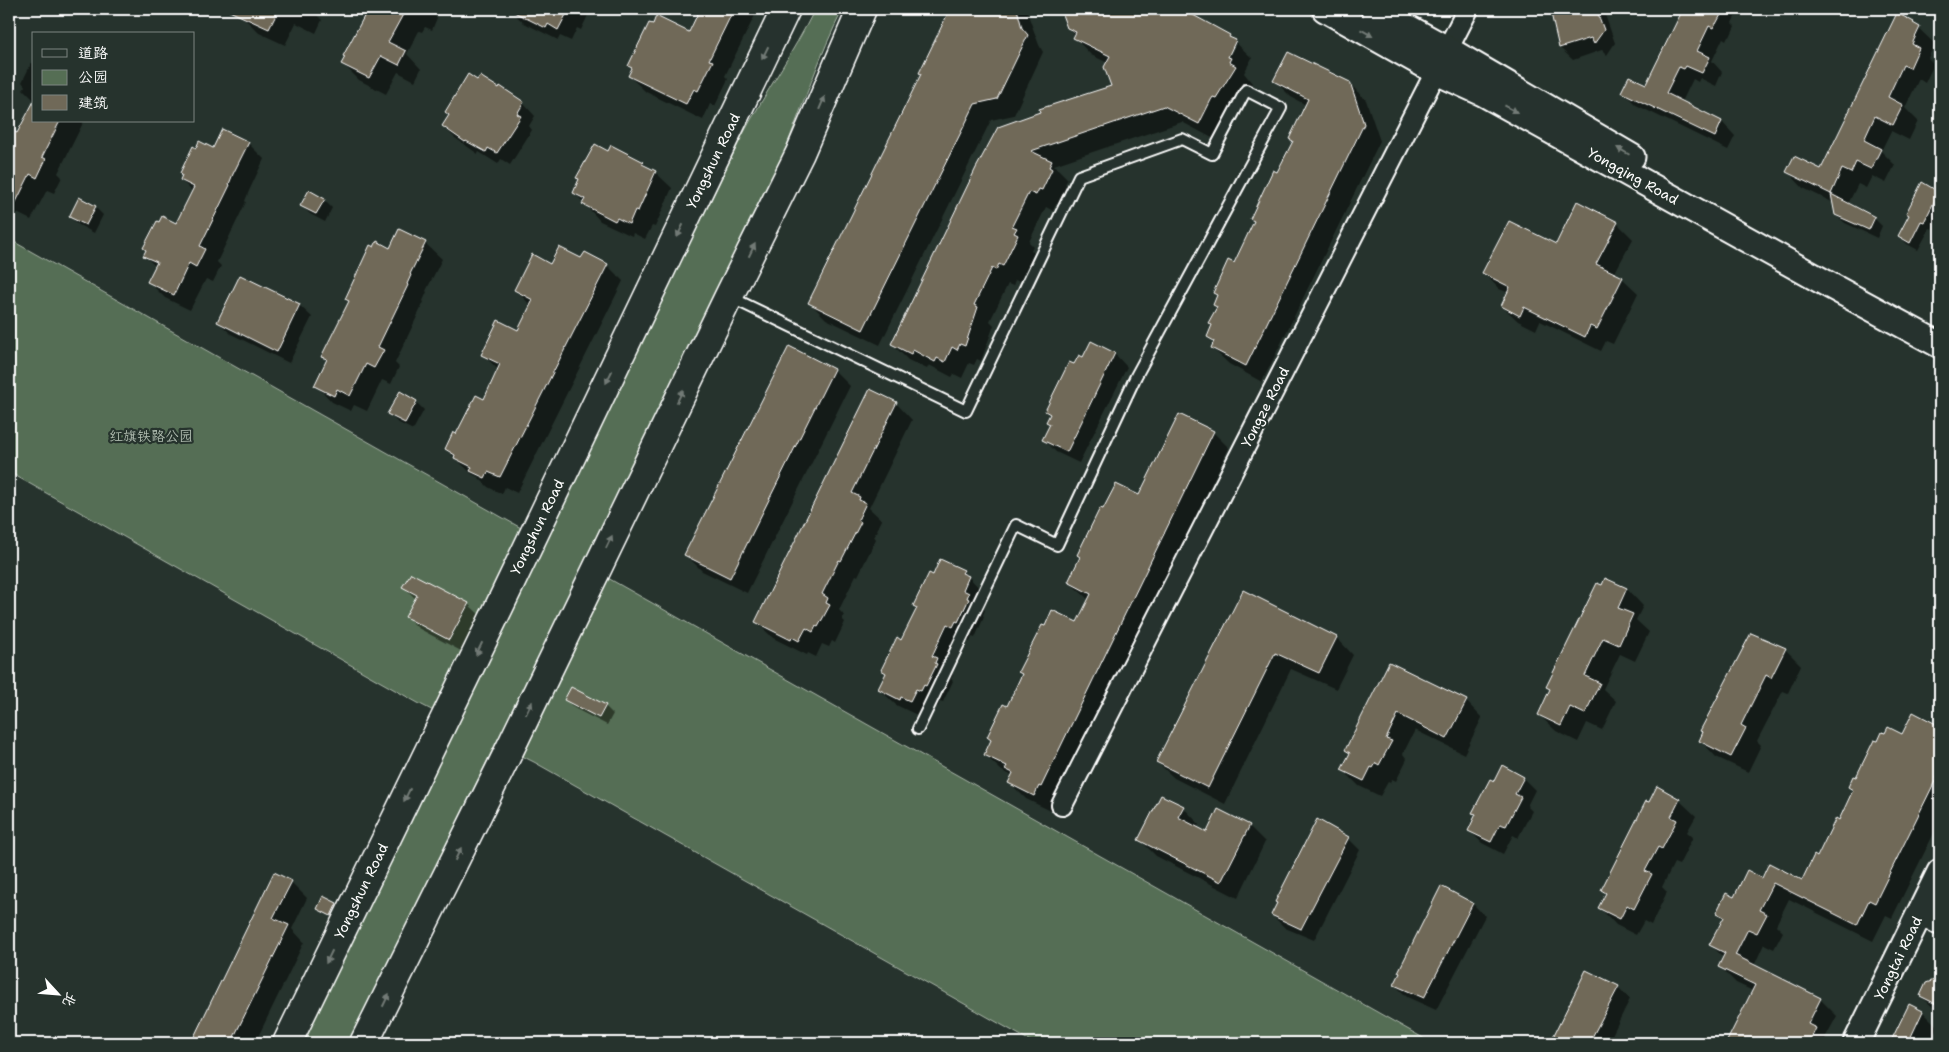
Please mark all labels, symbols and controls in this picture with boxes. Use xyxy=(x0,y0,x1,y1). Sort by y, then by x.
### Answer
one-way arrow xyxy=(1361,28,1374,37)
legend xyxy=(32,32,195,122)
text: 道路 xyxy=(78,43,108,63)
one-way arrow xyxy=(761,46,769,60)
text: 公园 xyxy=(78,67,108,87)
text: 建筑 xyxy=(78,93,108,113)
one-way arrow xyxy=(818,96,826,110)
one-way arrow xyxy=(1504,104,1517,113)
street label: Yongshun Road xyxy=(682,110,744,212)
street label: Yongqing Road xyxy=(1584,144,1682,209)
one-way arrow xyxy=(1616,147,1629,156)
one-way arrow xyxy=(675,224,683,238)
one-way arrow xyxy=(748,243,756,257)
street label: Yongze Road xyxy=(1237,364,1293,450)
one-way arrow xyxy=(605,370,613,384)
one-way arrow xyxy=(676,389,684,403)
park label: 红旗铁路公园 xyxy=(109,427,193,445)
street label: Yongshun Road xyxy=(506,476,568,578)
one-way arrow xyxy=(605,535,613,549)
one-way arrow xyxy=(474,641,483,656)
one-way arrow xyxy=(526,701,534,715)
one-way arrow xyxy=(403,788,411,802)
street label: Yongshun Road xyxy=(330,840,392,942)
one-way arrow xyxy=(454,847,462,861)
street label: Yongtai Road xyxy=(1870,913,1926,1003)
one-way arrow xyxy=(325,949,333,964)
north arrow xyxy=(32,970,82,1020)
text: 北 xyxy=(59,989,81,1010)
one-way arrow xyxy=(382,992,390,1007)

